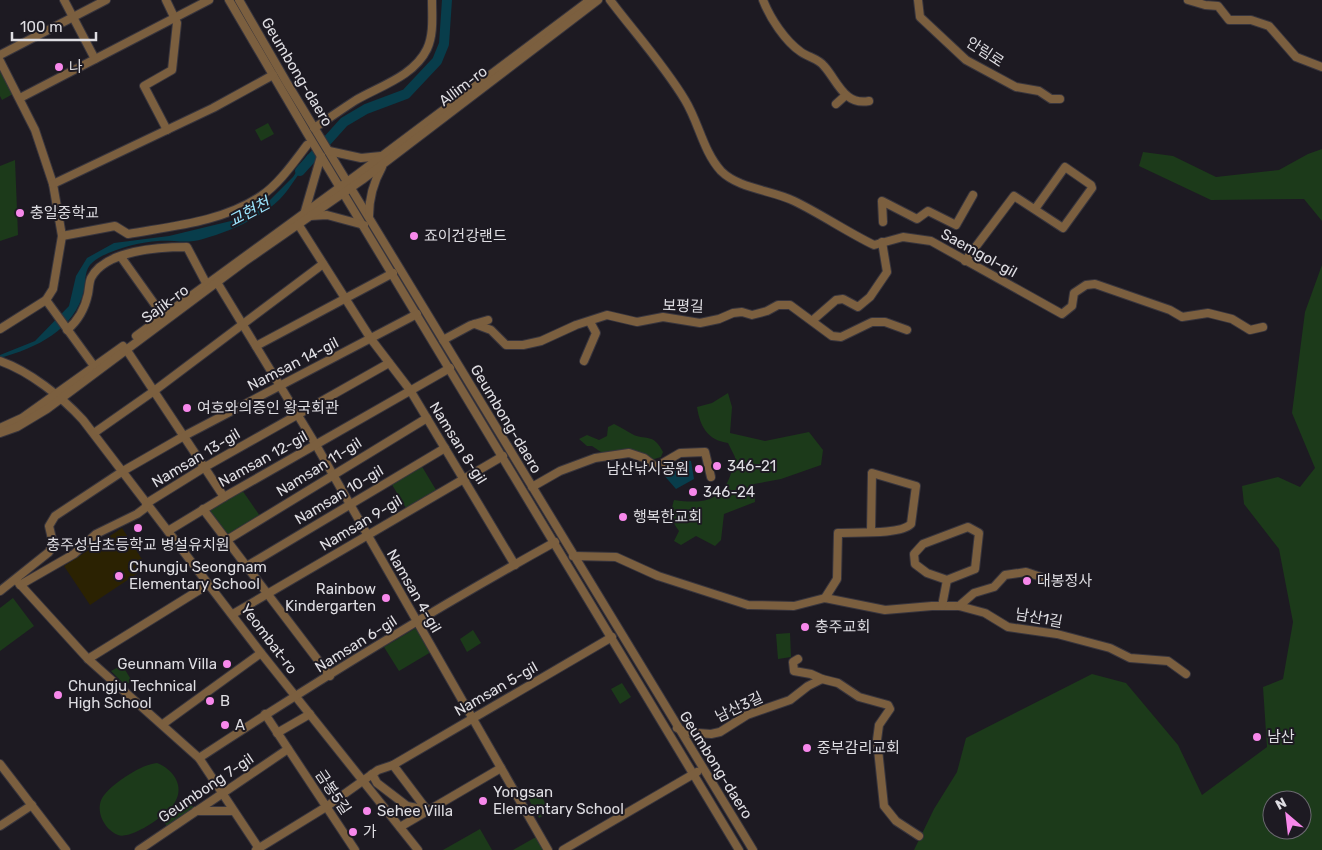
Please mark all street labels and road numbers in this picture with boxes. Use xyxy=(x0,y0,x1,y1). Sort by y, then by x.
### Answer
street label: Geumbong-daero xyxy=(257,14,337,130)
street label: 안림로 xyxy=(963,33,1007,71)
street label: Allim-ro xyxy=(435,62,491,110)
street label: Saemgol-gil xyxy=(938,225,1020,281)
street label: Sajik-ro xyxy=(138,281,192,327)
street label: 보평길 xyxy=(662,296,704,316)
street label: Namsan 14-gil xyxy=(244,333,342,395)
street label: Geumbong-daero xyxy=(466,361,546,477)
street label: Namsan 8-gil xyxy=(426,398,490,488)
street label: Namsan 13-gil xyxy=(149,425,243,491)
street label: Namsan 12-gil xyxy=(215,427,311,491)
street label: Namsan 11-gil xyxy=(273,434,365,500)
street label: Namsan 10-gil xyxy=(291,461,387,529)
street label: Namsan 9-gil xyxy=(317,491,405,555)
street label: Namsan 4-gil xyxy=(383,546,445,636)
street label: Yeombat-ro xyxy=(237,600,301,678)
street label: 남산1길 xyxy=(1014,605,1064,631)
street label: Namsan 6-gil xyxy=(312,612,400,676)
street label: Namsan 5-gil xyxy=(451,658,541,720)
street label: 남산3길 xyxy=(712,688,766,726)
street label: Geumbong-daero xyxy=(676,708,756,822)
street label: Geumbong 7-gil xyxy=(155,750,257,826)
street label: 금봉5길 xyxy=(311,766,355,818)

